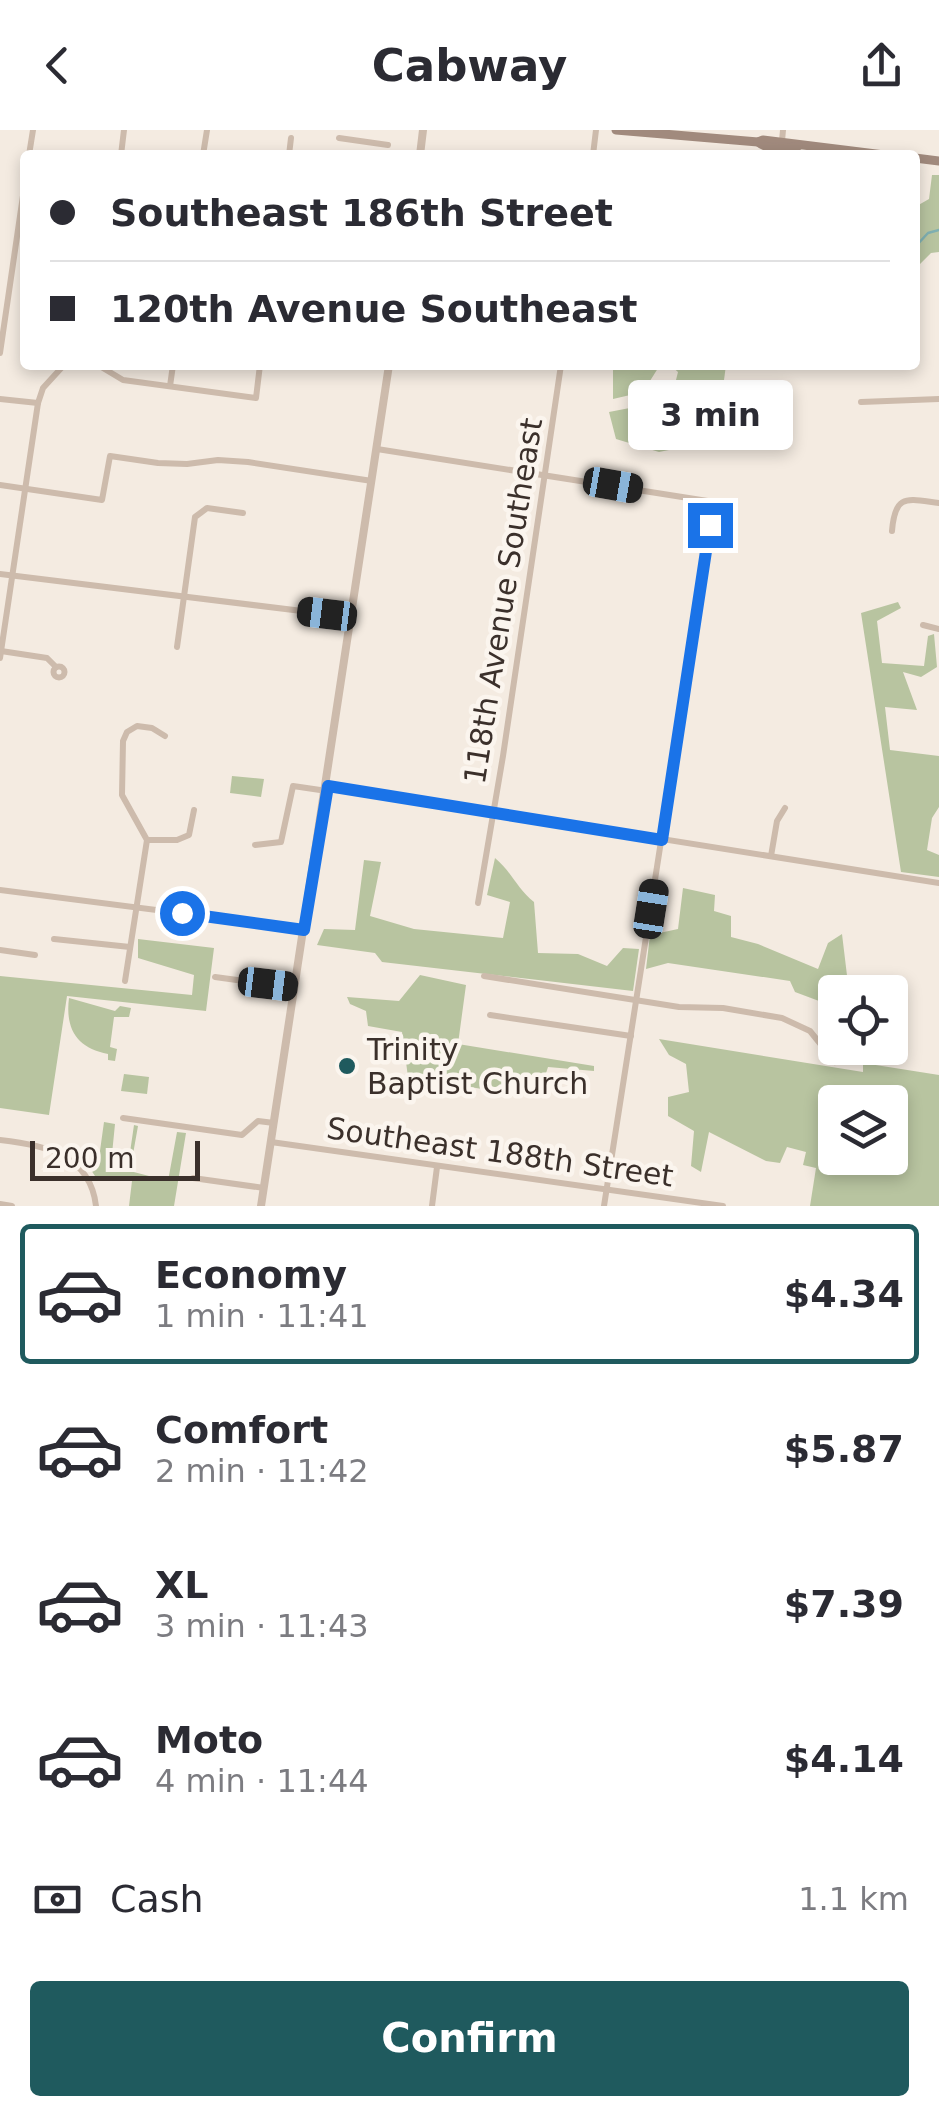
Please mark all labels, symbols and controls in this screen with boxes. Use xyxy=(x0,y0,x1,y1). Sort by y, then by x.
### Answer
icon: back xyxy=(30,38,85,93)
icon: share xyxy=(854,38,909,93)
text: Cabway xyxy=(372,39,567,92)
text: Southeast 186th Street xyxy=(110,191,613,235)
text: 120th Avenue Southeast xyxy=(110,287,637,331)
callout: 3 min xyxy=(628,380,792,450)
text: 3 min xyxy=(660,396,761,434)
street label: 118th Avenue Southeast xyxy=(457,415,549,786)
car xyxy=(581,465,645,505)
route end xyxy=(688,503,733,548)
car xyxy=(295,595,359,633)
car xyxy=(631,877,671,941)
route start xyxy=(160,891,205,936)
car xyxy=(236,965,300,1003)
map controls xyxy=(818,975,908,1175)
button: locate xyxy=(818,975,908,1065)
place label: Trinity Baptist Church xyxy=(366,1032,588,1101)
marker: Trinity Baptist Church xyxy=(336,1055,358,1077)
button: layers xyxy=(818,1085,908,1175)
street label: Southeast 188th Street xyxy=(324,1110,676,1194)
scale bar xyxy=(30,1136,200,1180)
text: 200 m xyxy=(45,1142,135,1175)
icon: car xyxy=(35,1249,125,1339)
text: Economy xyxy=(155,1253,347,1297)
text: $4.34 xyxy=(784,1272,904,1316)
text: 1 min · 11:41 xyxy=(155,1297,369,1335)
icon: car xyxy=(35,1404,125,1494)
text: Comfort xyxy=(155,1408,328,1452)
text: $5.87 xyxy=(784,1427,904,1471)
text: 2 min · 11:42 xyxy=(155,1452,369,1490)
icon: car xyxy=(35,1559,125,1649)
text: XL xyxy=(155,1563,209,1607)
text: $7.39 xyxy=(784,1582,904,1626)
text: 3 min · 11:43 xyxy=(155,1607,369,1645)
icon: car xyxy=(35,1714,125,1804)
text: Moto xyxy=(155,1718,263,1762)
text: $4.14 xyxy=(784,1737,904,1781)
text: 4 min · 11:44 xyxy=(155,1762,369,1800)
icon: cash xyxy=(30,1872,85,1927)
text: Cash xyxy=(110,1877,204,1921)
text: 1.1 km xyxy=(798,1880,909,1918)
button: Confirm xyxy=(30,1981,909,2096)

